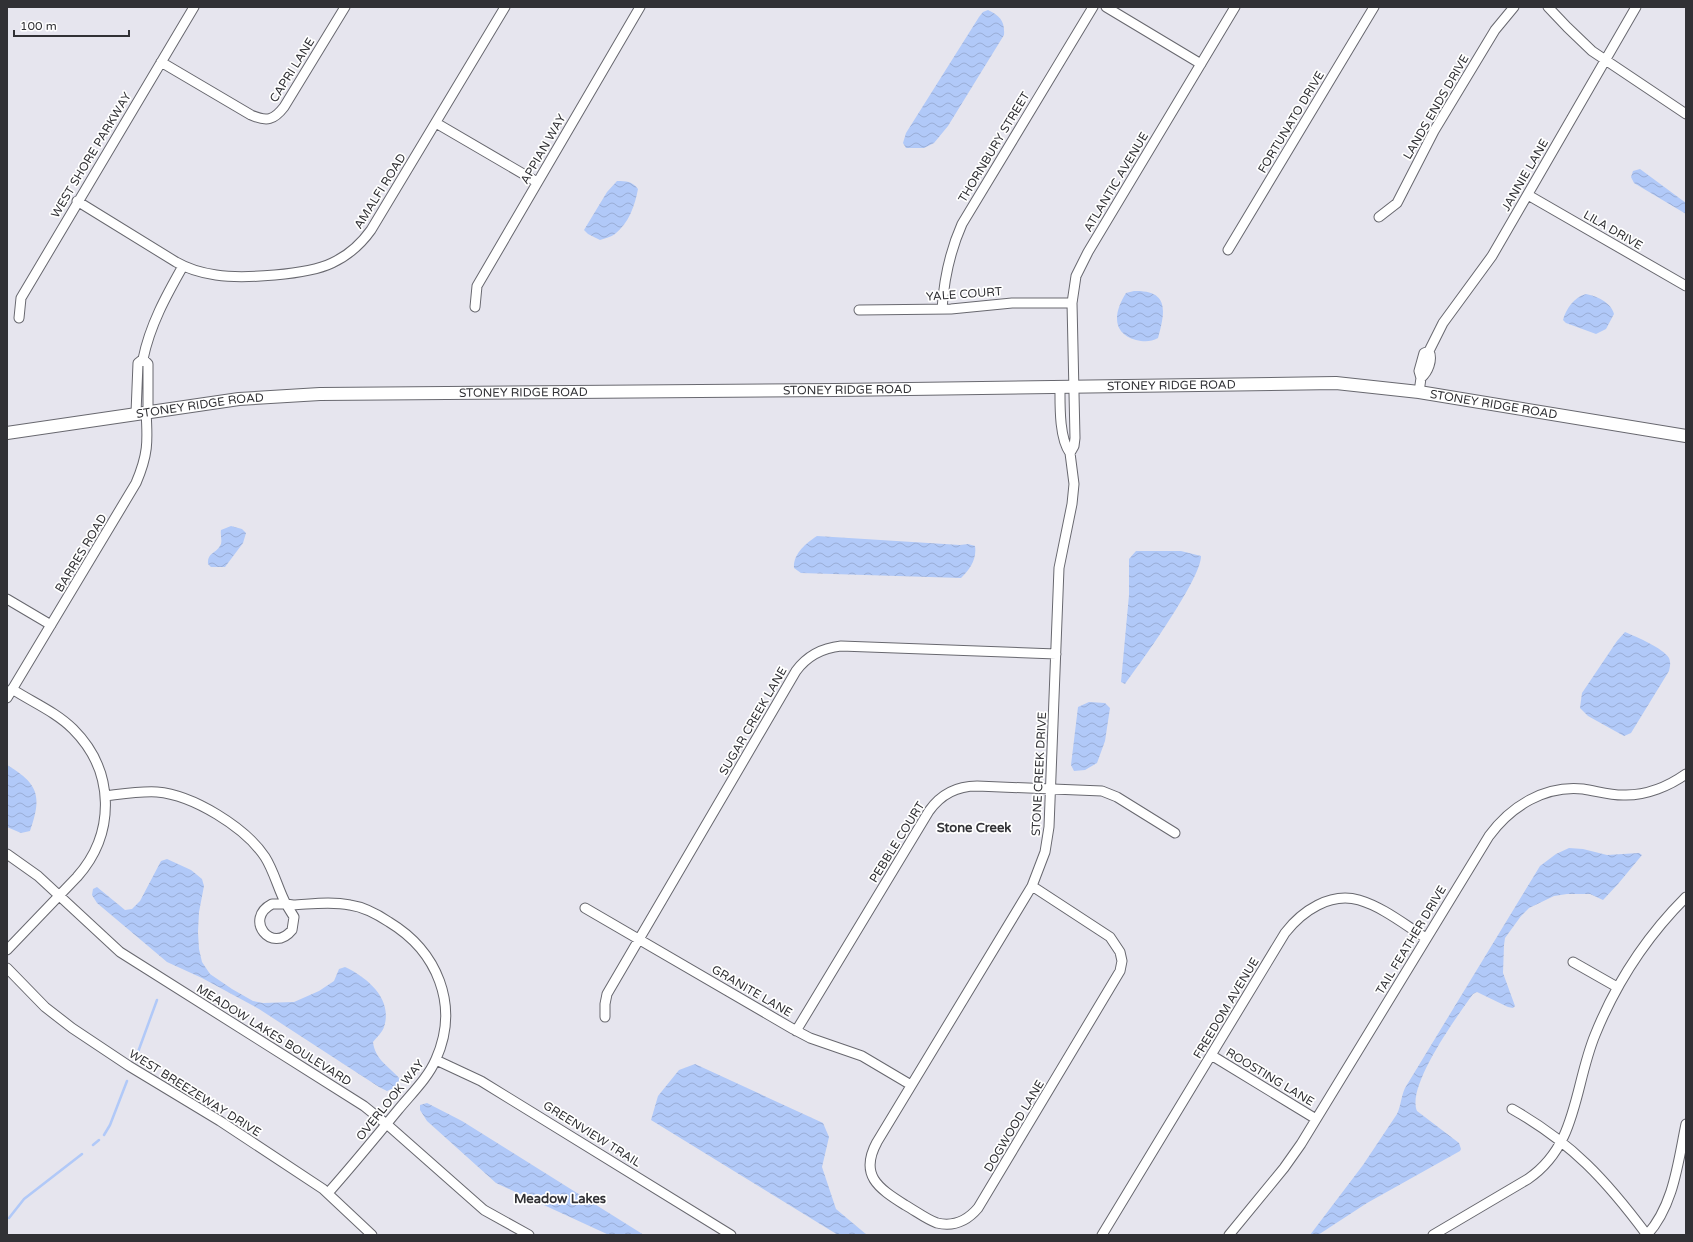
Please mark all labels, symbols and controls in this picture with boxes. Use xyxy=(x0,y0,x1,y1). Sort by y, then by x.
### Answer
scale bar xyxy=(14,12,129,38)
text: 100 m xyxy=(20,19,57,33)
street label: CAPRI LANE xyxy=(267,35,318,105)
street label: LANDS ENDS DRIVE xyxy=(1400,52,1472,162)
street label: FORTUNATO DRIVE xyxy=(1255,68,1327,176)
street label: WEST SHORE PARKWAY xyxy=(48,89,134,220)
street label: THORNBURY STREET xyxy=(955,89,1033,205)
street label: APPIAN WAY xyxy=(517,111,569,186)
street label: ATLANTIC AVENUE xyxy=(1081,129,1151,234)
street label: JANNIE LANE xyxy=(1499,136,1551,214)
street label: AMALFI ROAD xyxy=(351,151,409,231)
street label: LILA DRIVE xyxy=(1581,207,1645,253)
street label: YALE COURT xyxy=(925,284,1003,304)
street label: STONEY RIDGE ROAD xyxy=(1107,377,1236,393)
street label: STONEY RIDGE ROAD xyxy=(783,382,912,397)
street label: STONEY RIDGE ROAD xyxy=(459,385,588,400)
street label: STONEY RIDGE ROAD xyxy=(1429,387,1558,422)
street label: STONEY RIDGE ROAD xyxy=(135,390,264,421)
street label: BARRES ROAD xyxy=(52,511,110,595)
street label: SUGAR CREEK LANE xyxy=(716,664,790,778)
street label: STONE CREEK DRIVE xyxy=(1029,711,1049,837)
street label: PEBBLE COURT xyxy=(866,798,928,885)
district label: Stone Creek xyxy=(937,820,1011,836)
street label: TAIL FEATHER DRIVE xyxy=(1373,883,1449,997)
street label: FREEDOM AVENUE xyxy=(1190,955,1262,1061)
street label: GRANITE LANE xyxy=(709,962,795,1020)
street label: MEADOW LAKES BOULEVARD xyxy=(194,981,354,1089)
street label: ROOSTING LANE xyxy=(1223,1045,1317,1109)
street label: WEST BREEZEWAY DRIVE xyxy=(127,1047,264,1140)
street label: OVERLOOK WAY xyxy=(353,1057,427,1143)
street label: DOGWOOD LANE xyxy=(981,1077,1047,1174)
street label: GREENVIEW TRAIL xyxy=(541,1098,643,1170)
district label: Meadow Lakes xyxy=(514,1191,606,1207)

